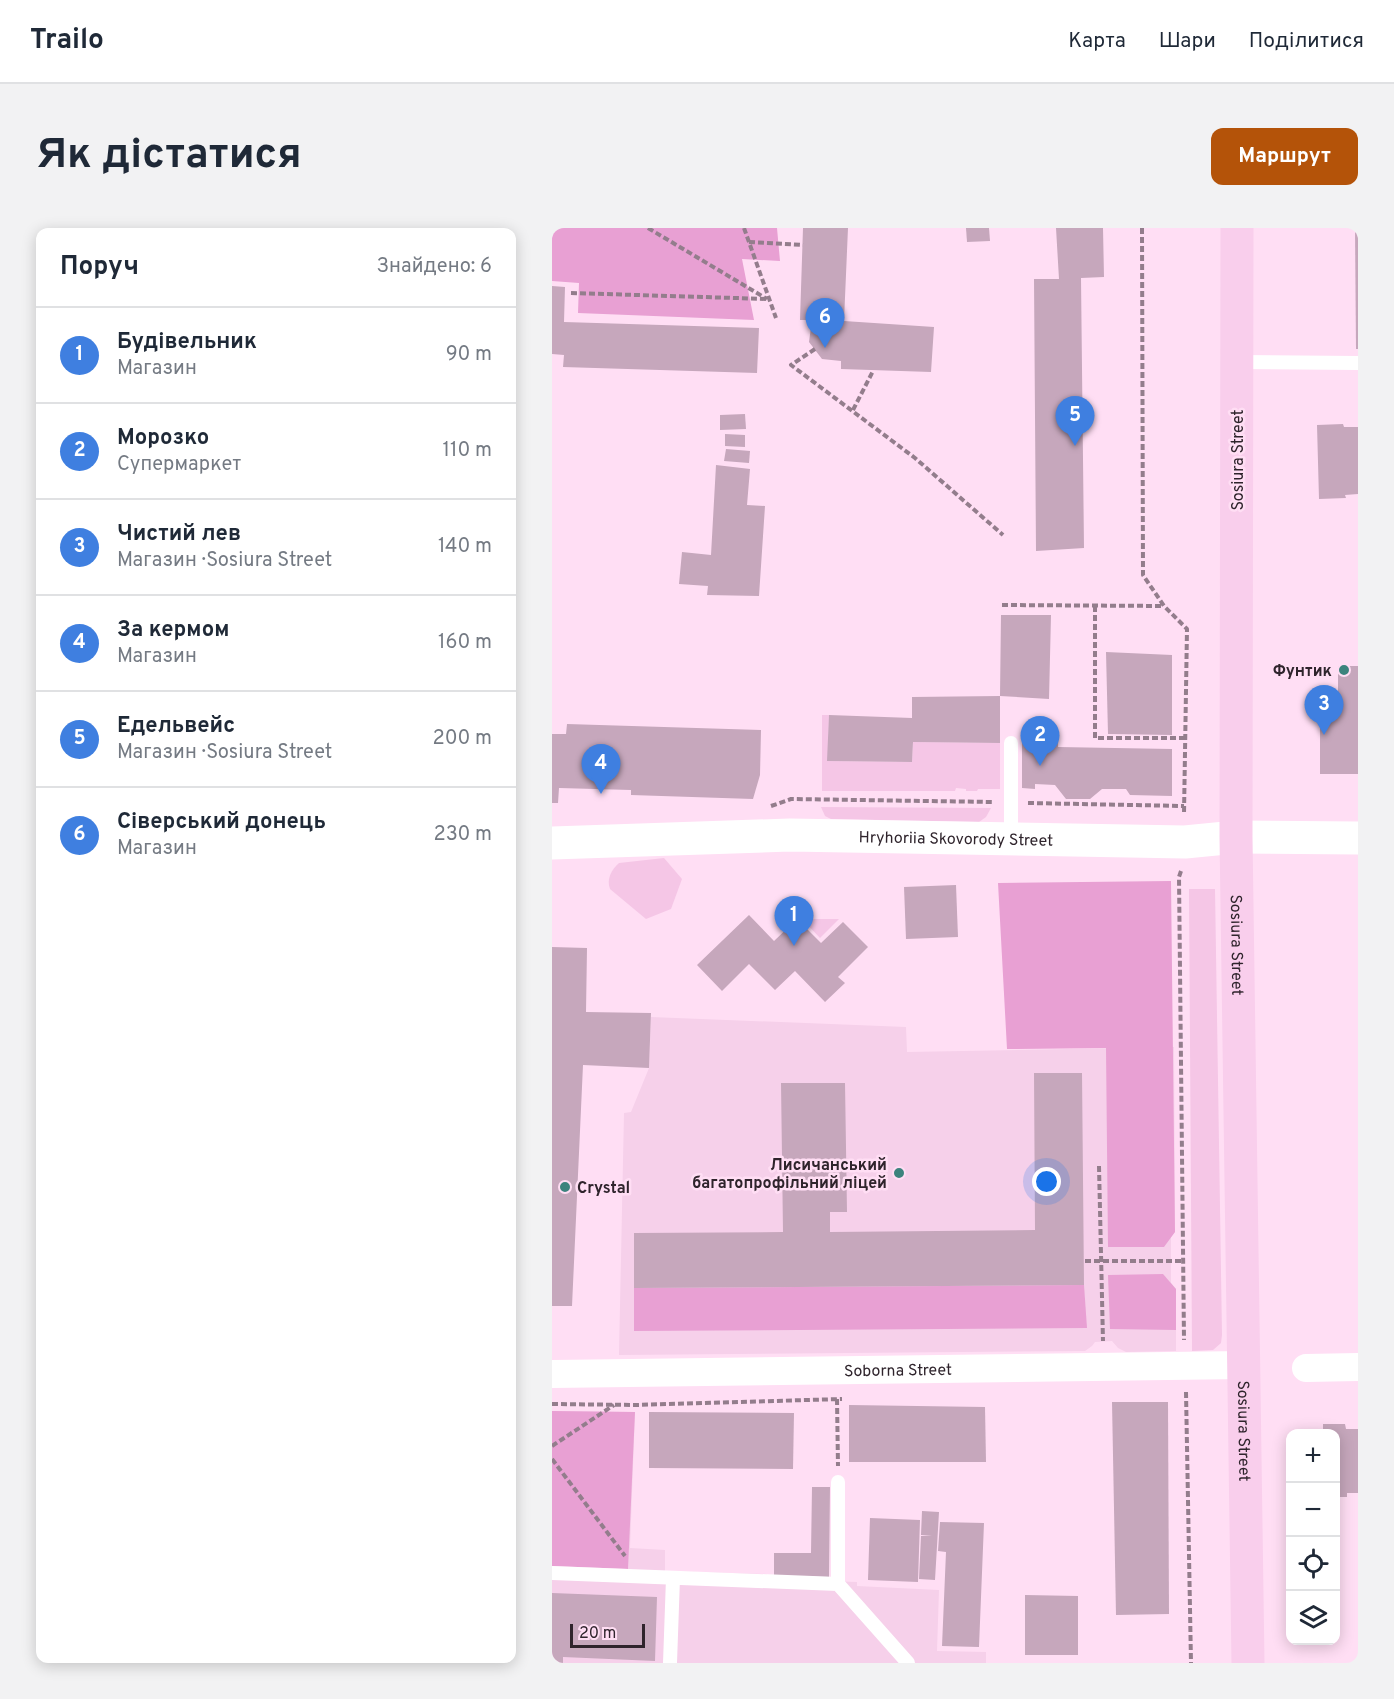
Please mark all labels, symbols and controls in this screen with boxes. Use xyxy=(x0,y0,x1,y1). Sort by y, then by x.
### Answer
text: Trailo xyxy=(30,23,104,59)
text: Карта xyxy=(1068,28,1126,55)
text: Шари xyxy=(1159,28,1216,55)
text: Поділитися xyxy=(1249,28,1364,55)
button: Маршрут xyxy=(1211,128,1358,185)
text: Як дістатися xyxy=(36,130,302,183)
text: Поруч xyxy=(60,251,139,284)
text: Знайдено: 6 xyxy=(377,254,492,280)
pin: 6 xyxy=(806,298,844,348)
text: Будівельник xyxy=(117,329,257,356)
text: 1 xyxy=(76,342,84,368)
text: 90 m xyxy=(446,342,492,368)
text: Магазин xyxy=(117,356,197,382)
pin: 5 xyxy=(1056,396,1094,446)
street label: Sosiura Street xyxy=(1229,410,1249,510)
text: Морозко xyxy=(117,425,209,452)
text: 2 xyxy=(73,438,86,464)
text: 110 m xyxy=(443,438,492,464)
text: Супермаркет xyxy=(117,452,241,478)
text: Чистий лев xyxy=(117,521,241,548)
text: 3 xyxy=(74,534,86,560)
text: 140 m xyxy=(438,534,492,560)
text: Магазин · Sosiura Street xyxy=(117,548,332,574)
text: За кермом xyxy=(117,617,229,644)
text: 4 xyxy=(73,630,86,656)
text: 160 m xyxy=(438,630,492,656)
text: Магазин xyxy=(117,644,197,670)
place label: Фунтик xyxy=(1273,662,1332,682)
marker: Фунтик xyxy=(1337,663,1351,677)
pin: 3 xyxy=(1304,686,1344,735)
text: Едельвейс xyxy=(117,713,235,740)
pin: 2 xyxy=(1020,716,1060,766)
text: 5 xyxy=(73,726,86,752)
text: 200 m xyxy=(433,726,492,752)
text: Магазин · Sosiura Street xyxy=(117,740,332,766)
pin: 4 xyxy=(581,744,620,794)
text: Сіверський донець xyxy=(117,809,326,836)
text: 6 xyxy=(73,822,86,848)
text: 230 m xyxy=(433,822,492,848)
street label: Hryhoriia Skovorody Street xyxy=(858,828,1053,852)
text: Магазин xyxy=(117,836,197,862)
street label: Sosiura Street xyxy=(1225,894,1246,996)
pin: 1 xyxy=(774,896,814,946)
place label: Лисичанський багатопрофільний ліцей xyxy=(692,1156,887,1194)
marker: Лисичанський багатопрофільний ліцей xyxy=(892,1166,906,1180)
your location xyxy=(1032,1167,1061,1196)
place label: Crystal xyxy=(577,1179,630,1199)
marker: Crystal xyxy=(558,1180,572,1194)
street label: Soborna Street xyxy=(844,1361,952,1382)
street label: Sosiura Street xyxy=(1232,1380,1253,1482)
map controls xyxy=(1286,1429,1340,1645)
button: + xyxy=(1286,1429,1340,1483)
button: − xyxy=(1286,1483,1340,1537)
button: locate xyxy=(1286,1537,1340,1591)
button: layers xyxy=(1286,1591,1340,1645)
scale bar xyxy=(570,1621,645,1648)
text: 20 m xyxy=(579,1624,616,1644)

